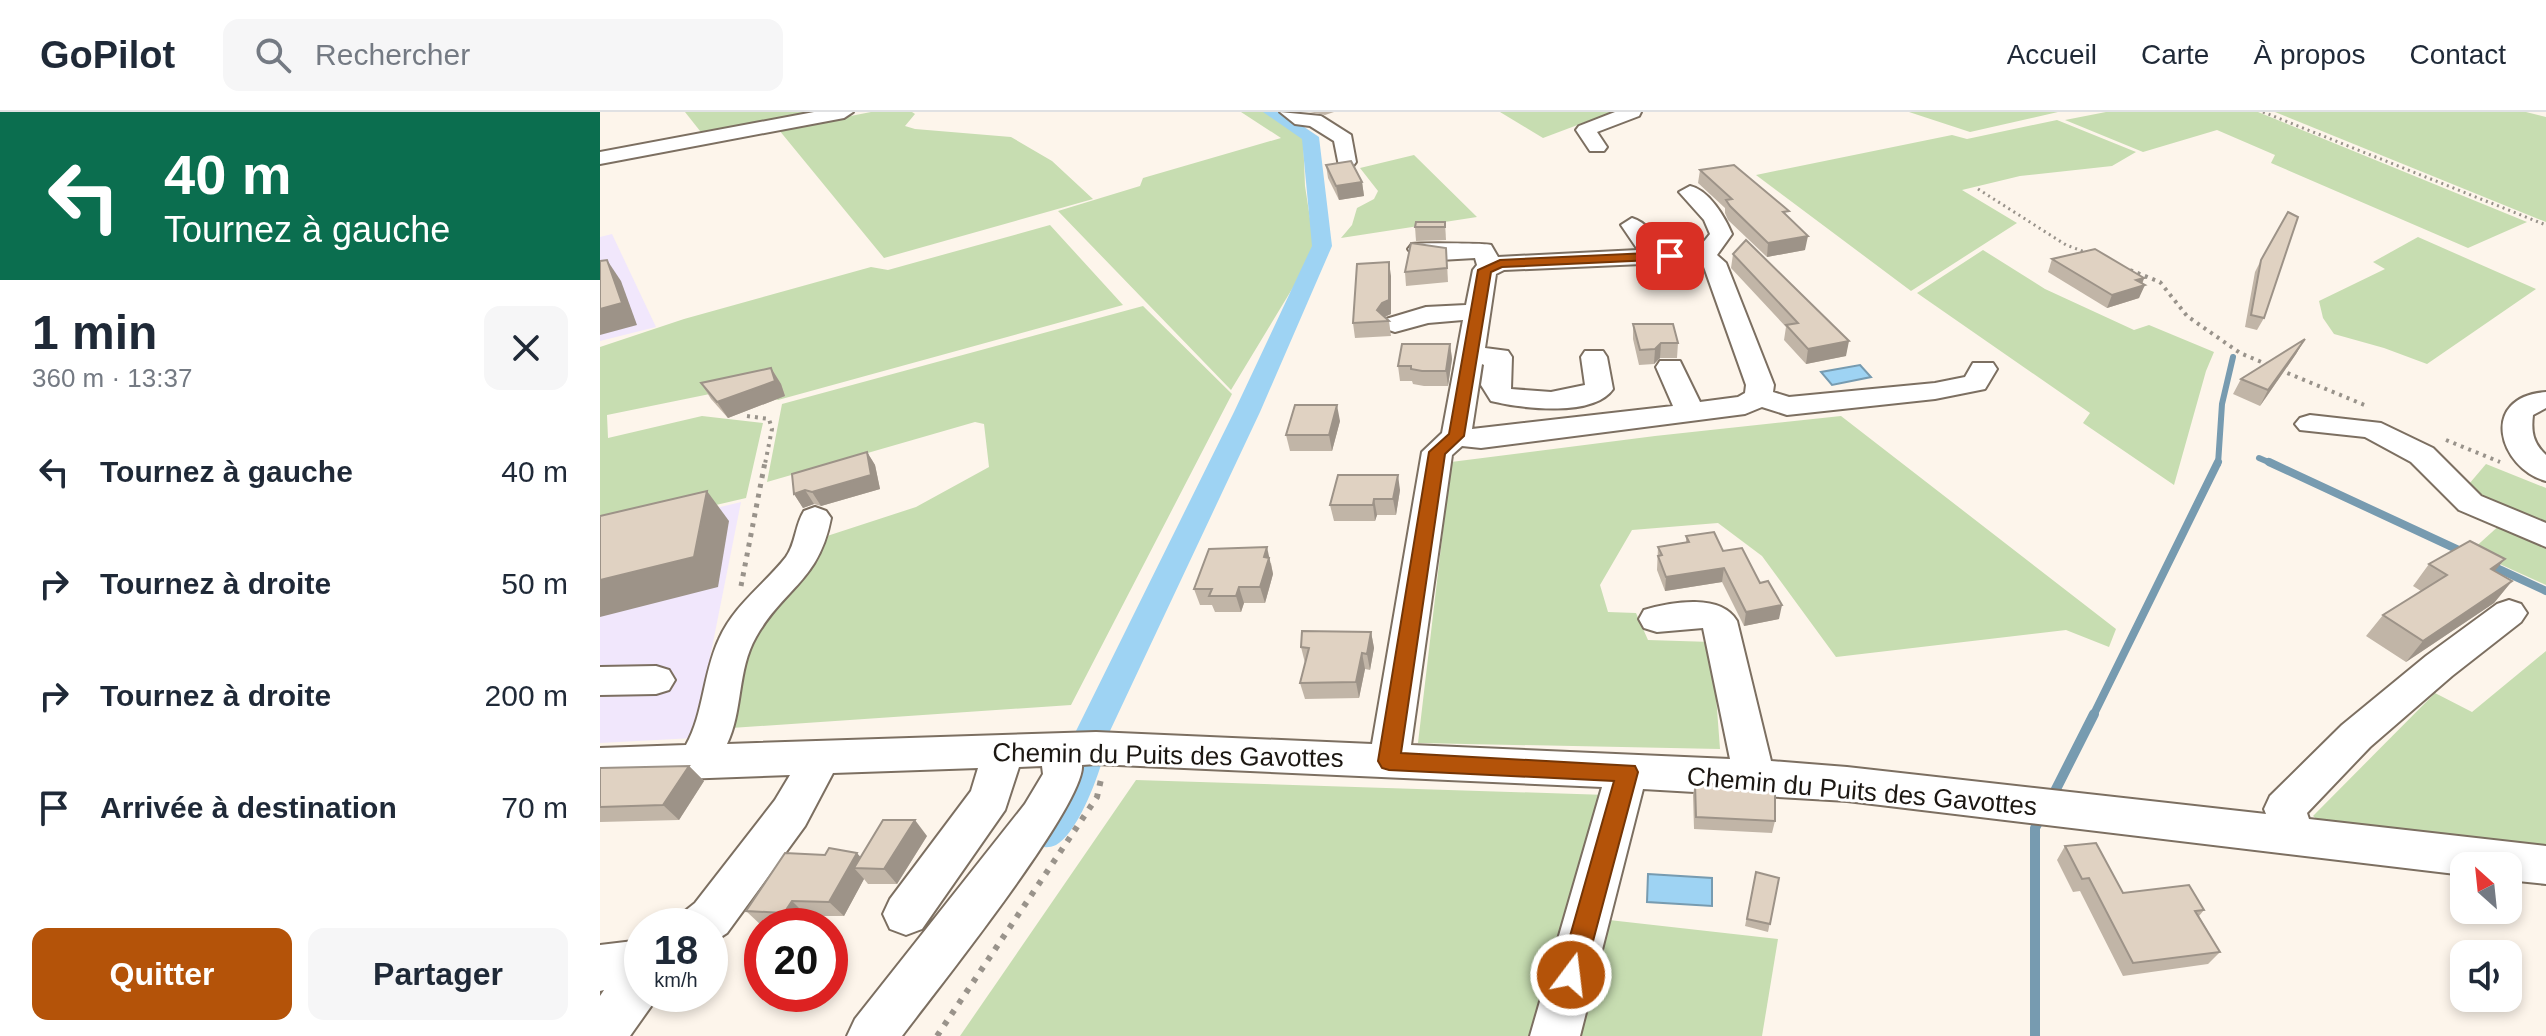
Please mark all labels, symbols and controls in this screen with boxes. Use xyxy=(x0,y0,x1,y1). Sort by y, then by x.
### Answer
search box xyxy=(223,19,783,91)
icon: search xyxy=(251,33,295,77)
text: GoPilot xyxy=(40,34,175,76)
text: Rechercher xyxy=(315,38,470,71)
text: Accueil xyxy=(2007,39,2097,70)
text: Carte xyxy=(2141,39,2209,70)
text: À propos xyxy=(2253,39,2366,70)
text: Contact xyxy=(2410,39,2506,70)
text: 40 m xyxy=(164,143,292,206)
icon: left xyxy=(32,144,136,248)
text: Tournez à gauche xyxy=(164,209,450,250)
pin xyxy=(1636,222,1704,290)
icon: arrive xyxy=(1648,234,1692,278)
text: 1 min xyxy=(32,306,157,359)
button: close xyxy=(484,306,568,390)
text: 360 m · 13:37 xyxy=(32,363,192,393)
icon: left xyxy=(32,450,76,494)
text: Tournez à gauche xyxy=(100,455,353,488)
text: 40 m xyxy=(501,455,568,488)
icon: right xyxy=(32,562,76,606)
text: Tournez à droite xyxy=(100,567,331,600)
text: 50 m xyxy=(501,567,568,600)
icon: right xyxy=(32,674,76,718)
text: Tournez à droite xyxy=(100,679,331,712)
text: 200 m xyxy=(485,679,568,712)
street label: Chemin du Puits des Gavottes xyxy=(992,737,1344,773)
street label: Chemin du Puits des Gavottes xyxy=(1686,761,2038,821)
icon: arrive xyxy=(32,786,76,830)
text: Arrivée à destination xyxy=(100,791,397,824)
text: 70 m xyxy=(501,791,568,824)
north arrow xyxy=(2450,852,2522,924)
map controls xyxy=(2450,852,2522,1012)
speed limit sign: 20 xyxy=(744,908,848,1012)
button: Quitter xyxy=(32,928,292,1020)
button: Partager xyxy=(308,928,568,1020)
text: 18 xyxy=(654,928,698,972)
position arrow xyxy=(1529,933,1613,1017)
button: sound xyxy=(2450,940,2522,1012)
text: km/h xyxy=(654,969,698,991)

